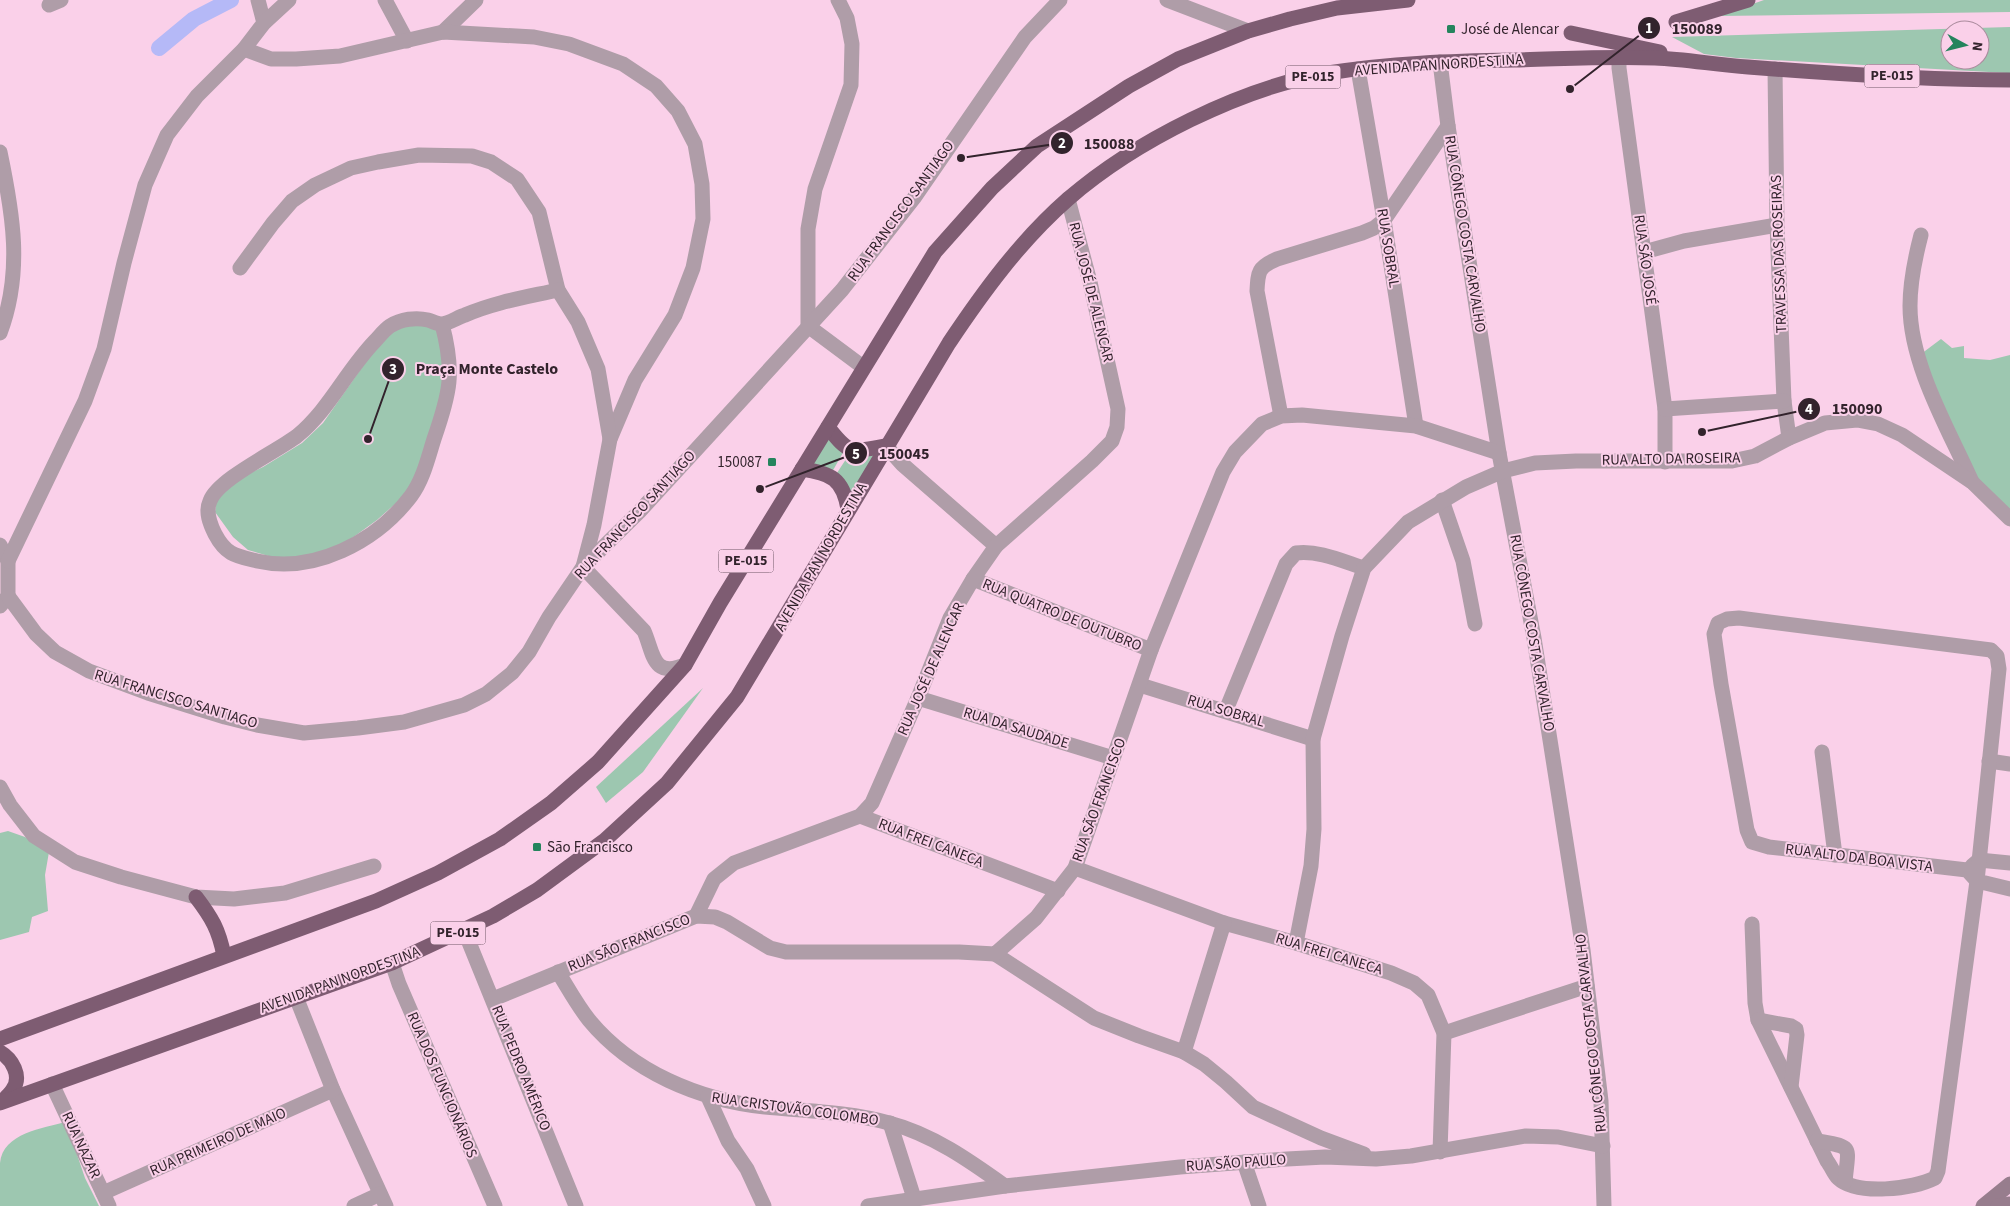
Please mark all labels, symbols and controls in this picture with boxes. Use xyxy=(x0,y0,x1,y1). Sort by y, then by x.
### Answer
callout: 150089 xyxy=(1637,13,1732,44)
text: 1 xyxy=(1645,18,1653,39)
text: 150089 xyxy=(1672,18,1722,40)
place label: José de Alencar xyxy=(1461,19,1560,40)
north arrow xyxy=(1940,20,1990,70)
marker: José de Alencar xyxy=(1445,23,1457,35)
text: N xyxy=(1966,41,1987,52)
street label: AVENIDA PAN NORDESTINA xyxy=(1354,49,1525,81)
road number: PE-015 xyxy=(1864,64,1920,88)
road number: PE-015 xyxy=(1286,66,1340,88)
callout: 150088 xyxy=(1049,128,1145,159)
text: 2 xyxy=(1058,133,1066,154)
text: 150088 xyxy=(1084,133,1134,155)
street label: RUA CÔNEGO COSTA CARVALHO xyxy=(1439,134,1491,334)
street label: RUA FRANCISCO SANTIAGO xyxy=(843,136,959,286)
street label: TRAVESSA DAS ROSEIRAS xyxy=(1766,175,1792,333)
street label: RUA SOBRAL xyxy=(1371,207,1405,289)
street label: RUA SÃO JOSÉ xyxy=(1628,213,1662,307)
street label: RUA JOSÉ DE ALENCAR xyxy=(1063,220,1119,365)
callout: Praça Monte Castelo xyxy=(381,353,568,384)
text: Praça Monte Castelo xyxy=(416,358,558,380)
text: 3 xyxy=(389,359,397,380)
callout: 150090 xyxy=(1796,393,1892,424)
text: 150090 xyxy=(1832,398,1882,420)
text: 4 xyxy=(1805,399,1813,420)
callout: 150045 xyxy=(843,438,939,469)
text: 150045 xyxy=(879,443,929,465)
text: 5 xyxy=(852,444,860,465)
street label: RUA FRANCISCO SANTIAGO xyxy=(570,446,701,584)
street label: RUA ALTO DA ROSEIRA xyxy=(1602,447,1741,471)
place label: 150087 xyxy=(717,452,762,473)
marker: 150087 xyxy=(766,456,778,468)
street label: AVENIDA PAN NORDESTINA xyxy=(770,478,873,635)
street label: RUA CÔNEGO COSTA CARVALHO xyxy=(1504,533,1560,733)
road number: PE-015 xyxy=(718,550,774,572)
street label: RUA QUATRO DE OUTUBRO xyxy=(979,573,1145,657)
street label: RUA JOSÉ DE ALENCAR xyxy=(892,599,970,739)
street label: RUA FRANCISCO SANTIAGO xyxy=(92,664,260,734)
street label: RUA SOBRAL xyxy=(1185,689,1267,733)
street label: RUA DA SAUDADE xyxy=(961,702,1071,754)
street label: RUA SÃO FRANCISCO xyxy=(1067,735,1131,865)
street label: RUA FREI CANECA xyxy=(875,813,987,873)
place label: São Francisco xyxy=(547,837,633,858)
street label: RUA ALTO DA BOA VISTA xyxy=(1784,839,1935,878)
marker: São Francisco xyxy=(531,841,543,853)
street label: RUA SÃO FRANCISCO xyxy=(565,909,693,977)
road number: PE-015 xyxy=(430,921,486,944)
street label: RUA FREI CANECA xyxy=(1273,928,1386,981)
street label: RUA CÔNEGO COSTA CARVALHO xyxy=(1570,933,1612,1133)
street label: AVENIDA PAN NORDESTINA xyxy=(257,941,424,1019)
street label: RUA PEDRO AMÉRICO xyxy=(486,1002,556,1134)
street label: RUA DOS FUNCIONÁRIOS xyxy=(402,1009,482,1161)
street label: RUA CRISTOVÃO COLOMBO xyxy=(710,1087,880,1131)
street label: RUA PRIMEIRO DE MAIO xyxy=(146,1102,290,1182)
street label: RUA NAZAR xyxy=(56,1108,106,1182)
street label: RUA SÃO PAULO xyxy=(1185,1149,1287,1177)

